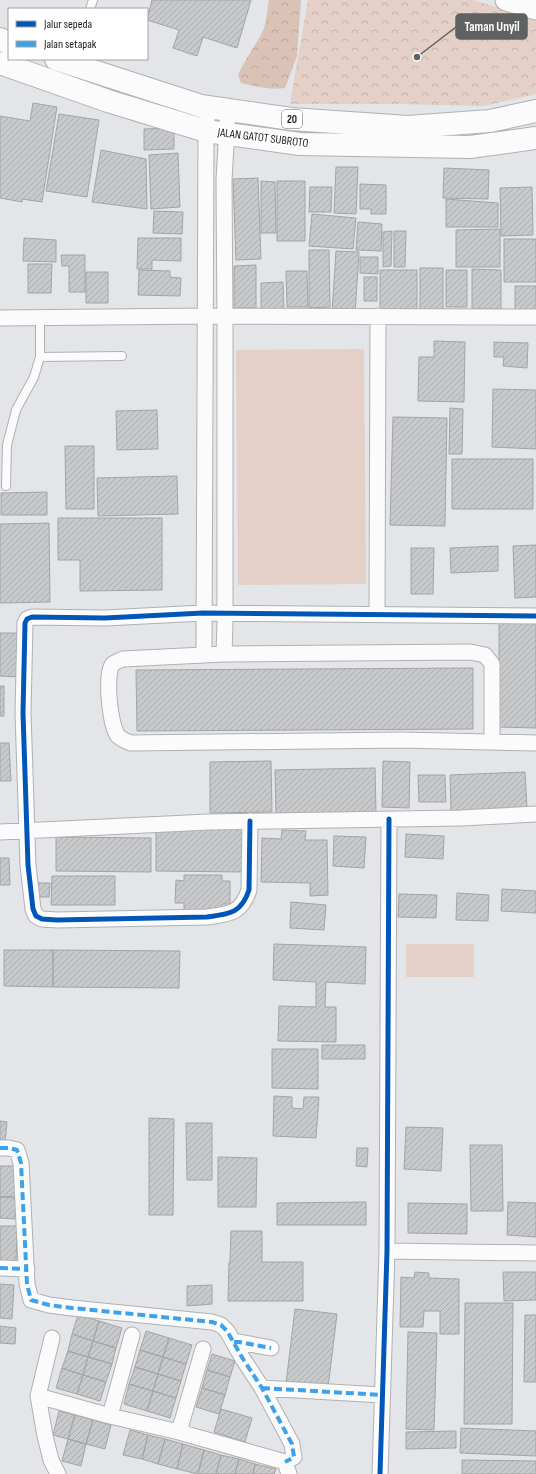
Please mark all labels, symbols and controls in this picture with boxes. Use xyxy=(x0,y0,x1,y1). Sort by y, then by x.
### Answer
legend xyxy=(8,8,148,60)
callout: Taman Unyil xyxy=(456,14,527,39)
text: Jalur sepeda xyxy=(43,17,93,32)
text: Taman Unyil xyxy=(464,19,520,35)
text: Jalan setapak xyxy=(43,37,97,52)
road number: 20 xyxy=(282,110,302,128)
street label: JALAN GATOT SUBROTO xyxy=(216,125,309,151)

